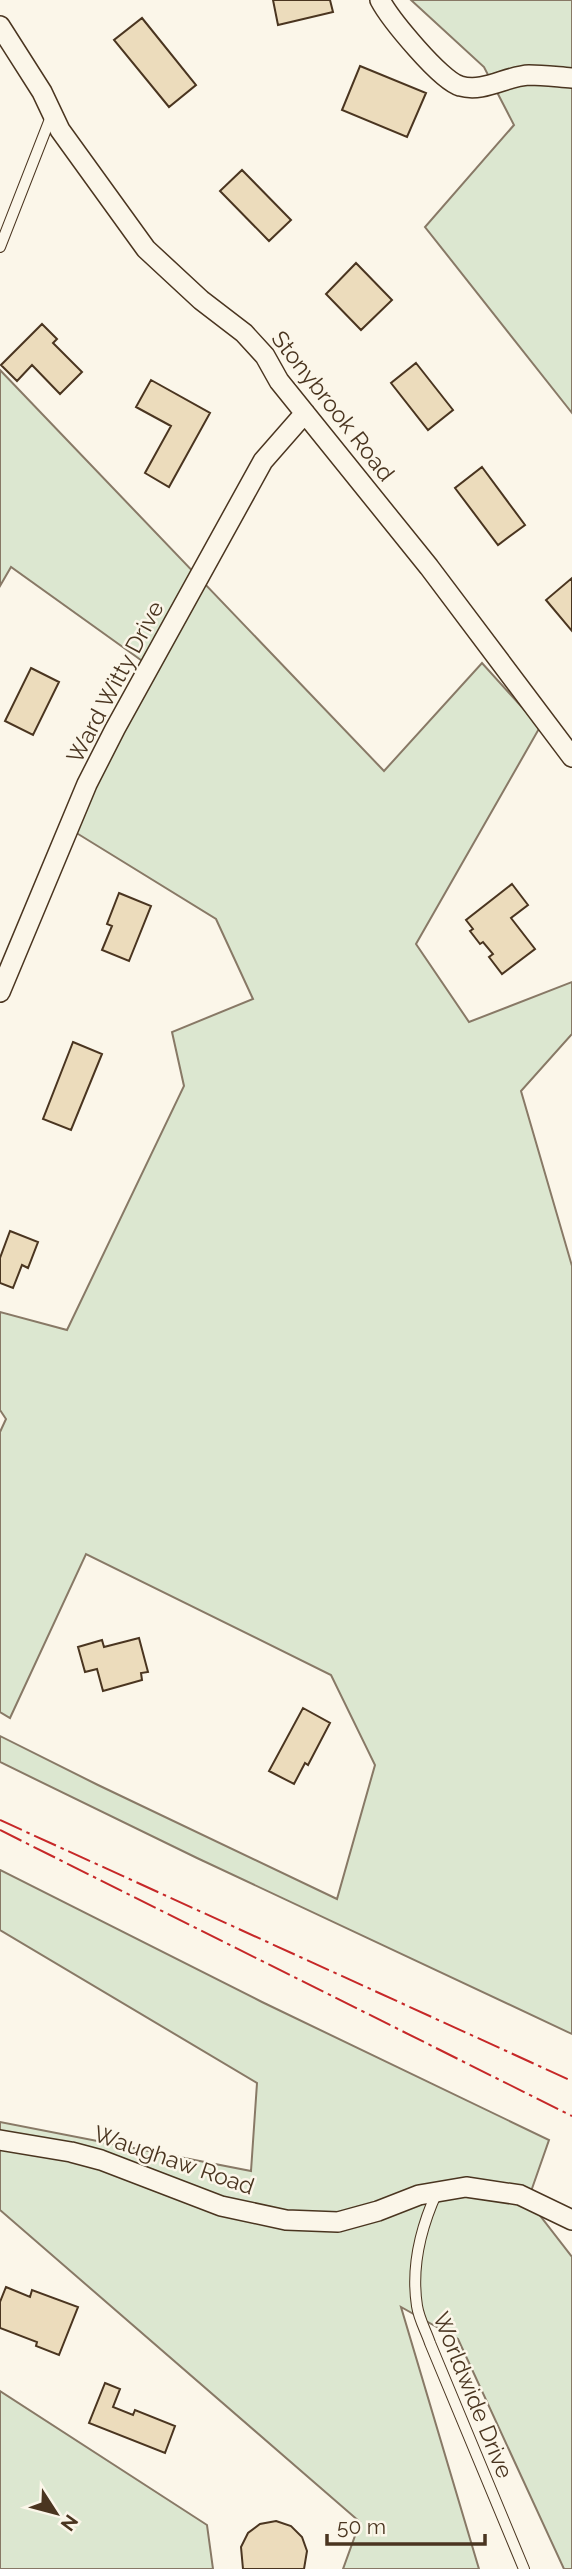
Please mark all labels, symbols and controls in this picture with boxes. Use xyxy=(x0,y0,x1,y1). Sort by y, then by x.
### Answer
street label: Stonybrook Road xyxy=(266,325,400,486)
street label: Ward Witty Drive xyxy=(60,596,169,767)
street label: Waughaw Road xyxy=(90,2119,258,2200)
street label: Worldwide Drive xyxy=(428,2308,519,2482)
north arrow xyxy=(21,2478,91,2548)
scale bar xyxy=(327,2502,484,2546)
text: N xyxy=(57,2511,83,2535)
text: 50 m xyxy=(337,2514,386,2539)

